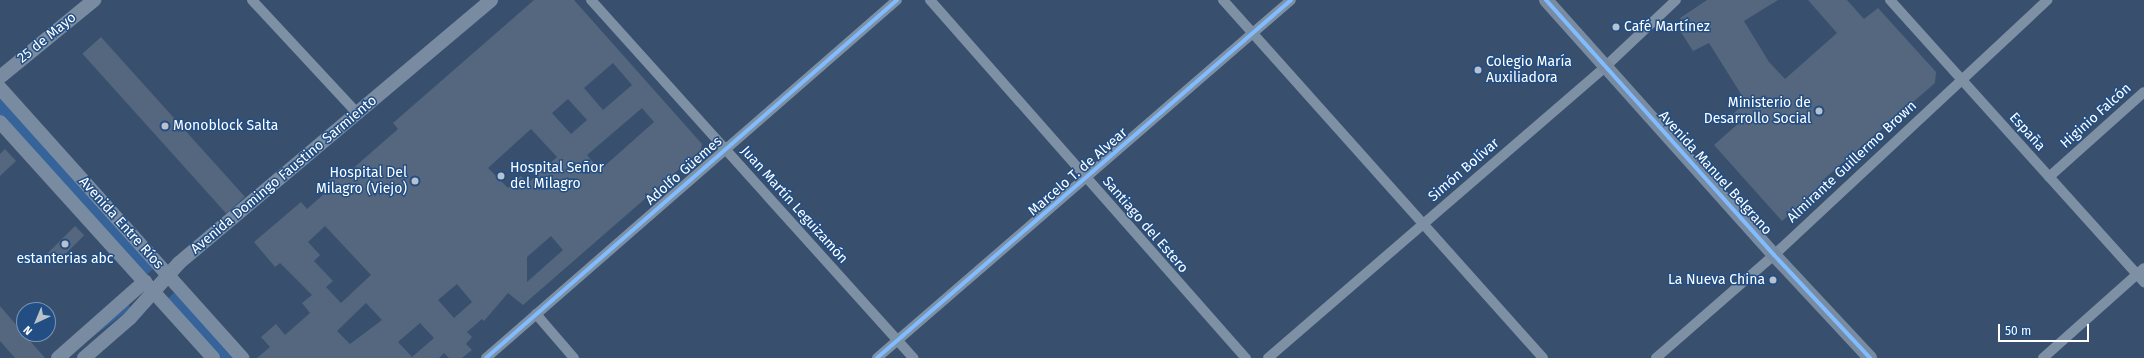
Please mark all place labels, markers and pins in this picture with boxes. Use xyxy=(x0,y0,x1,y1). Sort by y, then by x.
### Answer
place label: Café Martínez xyxy=(1624,19,1710,35)
marker: Café Martínez xyxy=(1611,22,1621,32)
place label: Colegio María Auxiliadora xyxy=(1486,54,1572,86)
marker: Colegio María Auxiliadora xyxy=(1473,65,1483,75)
place label: Ministerio de Desarrollo Social xyxy=(1704,95,1811,128)
marker: Ministerio de Desarrollo Social xyxy=(1814,106,1824,116)
place label: Monoblock Salta xyxy=(173,118,278,134)
marker: Monoblock Salta xyxy=(160,121,170,131)
place label: Hospital Señor del Milagro xyxy=(510,160,604,192)
place label: Hospital Del Milagro (Viejo) xyxy=(316,165,407,198)
marker: Hospital Señor del Milagro xyxy=(495,170,507,182)
marker: Hospital Del Milagro (Viejo) xyxy=(410,176,420,186)
marker: estanterias abc xyxy=(60,239,70,249)
place label: estanterias abc xyxy=(16,251,114,267)
place label: La Nueva China xyxy=(1668,272,1765,288)
marker: La Nueva China xyxy=(1768,275,1778,285)

